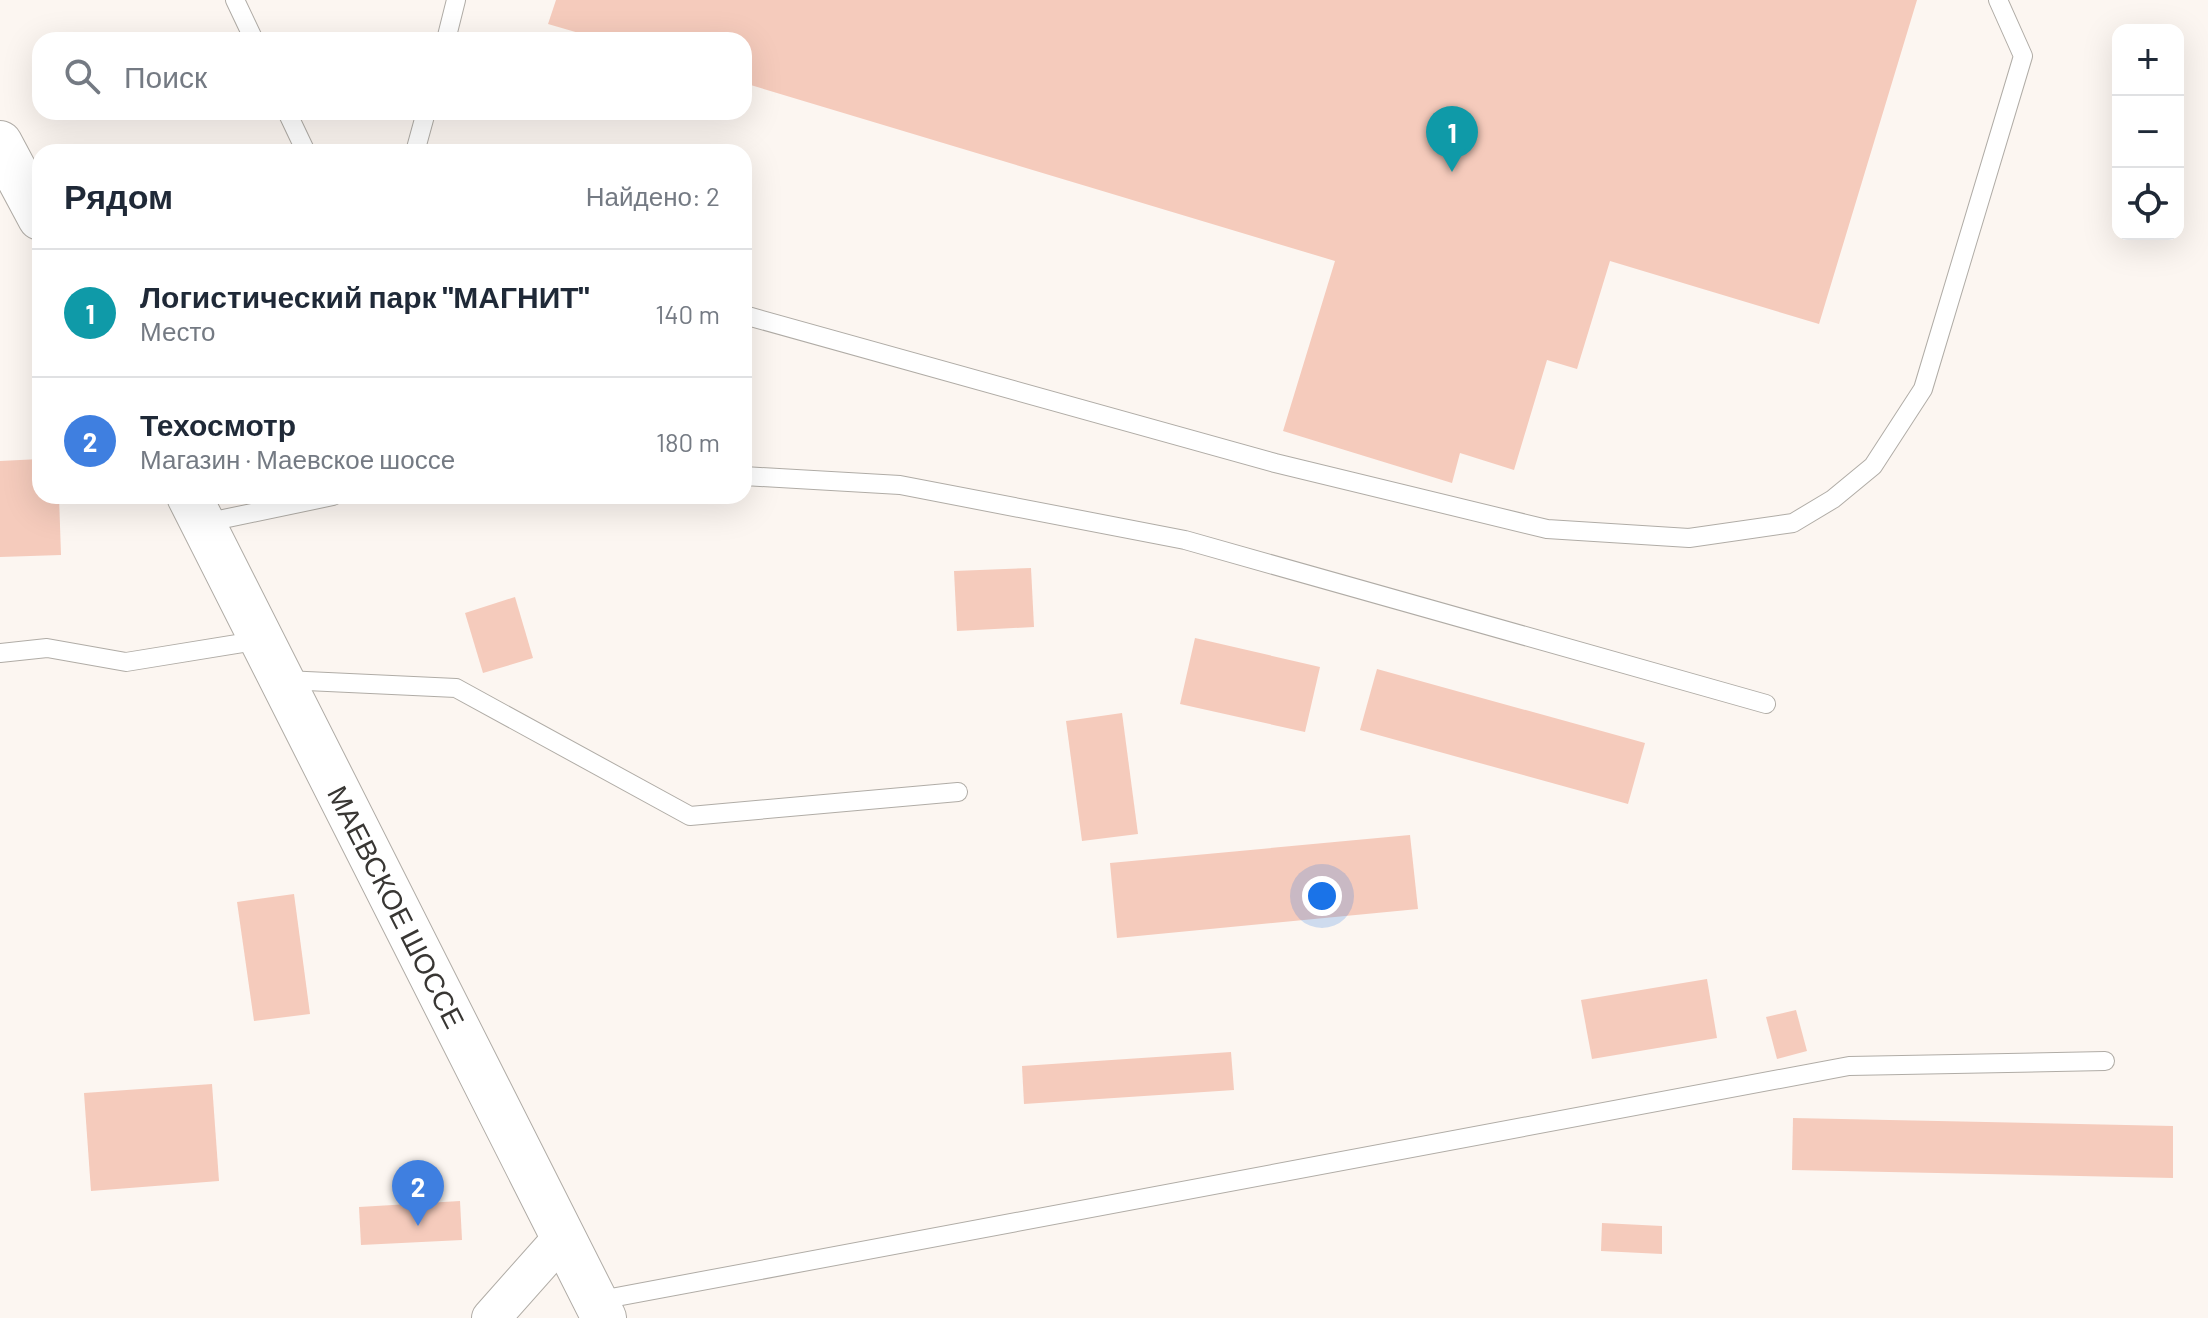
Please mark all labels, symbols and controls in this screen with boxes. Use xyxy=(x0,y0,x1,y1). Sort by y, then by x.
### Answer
map controls xyxy=(2112,24,2184,240)
button: + xyxy=(2112,24,2184,96)
search box xyxy=(32,32,752,120)
icon: search xyxy=(60,54,104,98)
text: Поиск xyxy=(124,58,207,94)
button: − xyxy=(2112,96,2184,168)
pin: 1 xyxy=(1426,106,1478,172)
button: locate xyxy=(2112,168,2184,240)
text: Рядом xyxy=(64,175,173,216)
text: Найдено: 2 xyxy=(586,180,720,211)
text: Логистический парк "МАГНИТ" xyxy=(140,278,589,314)
text: 1 xyxy=(85,298,95,329)
text: 140 m xyxy=(655,298,720,329)
text: Место xyxy=(140,315,216,346)
text: Техосмотр xyxy=(140,406,296,442)
text: 2 xyxy=(83,426,97,457)
text: 180 m xyxy=(656,426,720,457)
text: Магазин · Маевское шоссе xyxy=(140,443,455,474)
street label: МАЕВСКОЕ ШОССЕ xyxy=(321,780,473,1033)
your location xyxy=(1302,876,1342,916)
pin: 2 xyxy=(392,1160,444,1226)

